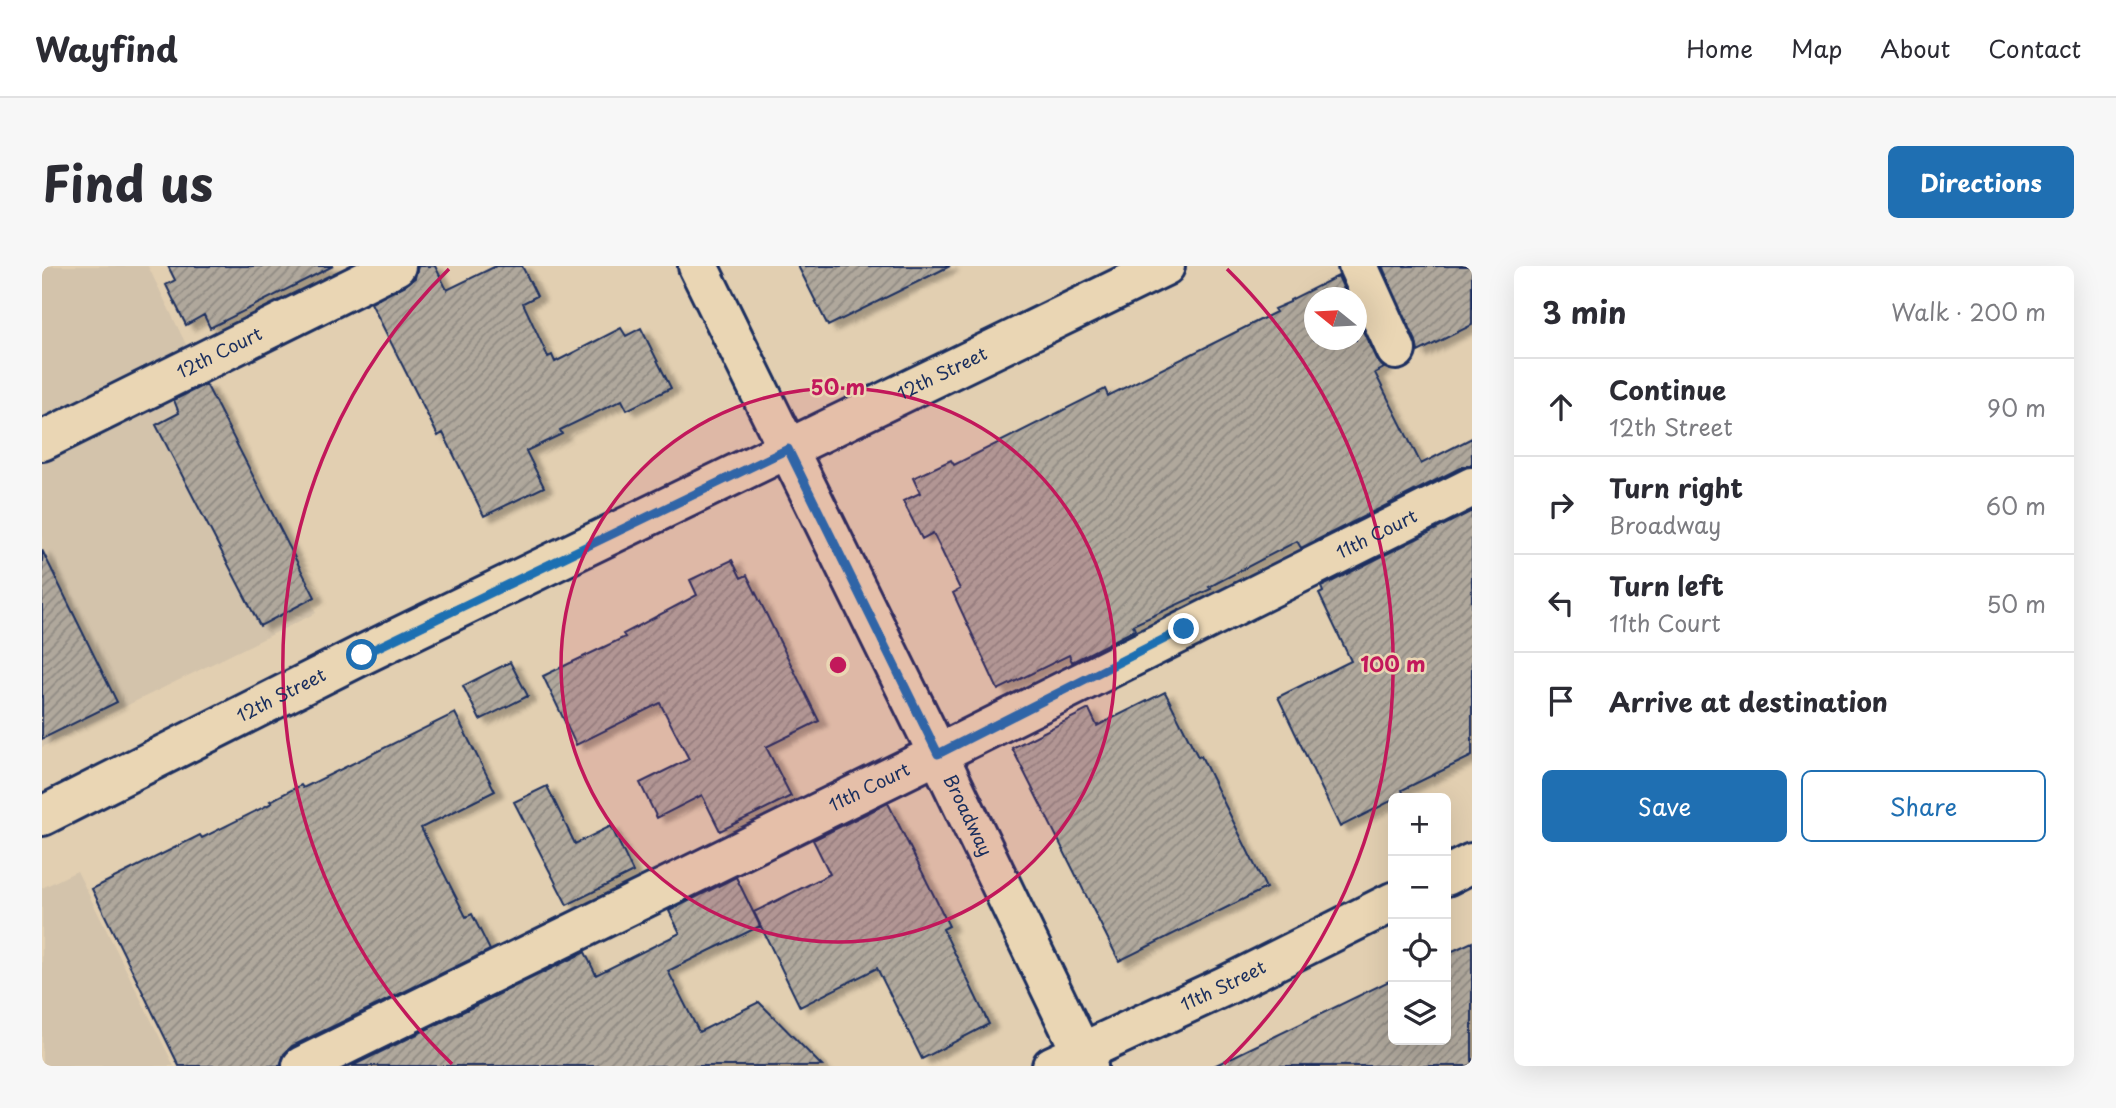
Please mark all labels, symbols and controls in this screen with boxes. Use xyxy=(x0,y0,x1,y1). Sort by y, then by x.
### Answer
text: Wayfind xyxy=(35,23,178,73)
text: Home xyxy=(1686,30,1753,66)
text: Map xyxy=(1791,30,1842,66)
text: About xyxy=(1880,30,1950,66)
text: Contact xyxy=(1988,30,2081,66)
text: Find us xyxy=(42,145,213,219)
button: Directions xyxy=(1888,146,2074,218)
north arrow xyxy=(1304,287,1367,350)
text: 3 min xyxy=(1542,289,1627,334)
text: Walk · 200 m xyxy=(1891,294,2046,329)
street label: 12th Court xyxy=(171,319,266,384)
street label: 12th Street xyxy=(892,339,991,406)
text: 50 m xyxy=(811,370,865,402)
text: Continue xyxy=(1609,370,1726,409)
icon: ahead xyxy=(1542,388,1580,426)
text: 90 m xyxy=(1987,390,2046,425)
text: 12th Street xyxy=(1609,409,1733,444)
text: Turn right xyxy=(1609,468,1743,507)
icon: right xyxy=(1542,486,1580,524)
text: 60 m xyxy=(1986,488,2046,523)
street label: 11th Court xyxy=(1331,502,1421,565)
text: Broadway xyxy=(1609,507,1721,542)
text: Turn left xyxy=(1609,566,1724,605)
icon: left xyxy=(1542,584,1580,622)
text: 50 m xyxy=(1986,586,2046,621)
text: 11th Court xyxy=(1609,605,1721,640)
route end xyxy=(1168,613,1199,644)
route start xyxy=(346,639,377,670)
text: 100 m xyxy=(1360,647,1426,679)
centre of rings xyxy=(826,653,850,677)
street label: 12th Street xyxy=(231,660,330,728)
icon: arrive xyxy=(1542,682,1580,720)
text: Arrive at destination xyxy=(1609,682,1888,721)
street label: 11th Court xyxy=(824,755,914,818)
street label: Broadway xyxy=(938,769,1000,860)
button: Save xyxy=(1542,770,1787,842)
button: Share xyxy=(1801,770,2046,842)
map controls xyxy=(1388,793,1451,1045)
button: + xyxy=(1388,793,1451,856)
button: − xyxy=(1388,856,1451,919)
button: locate xyxy=(1388,919,1451,982)
street label: 11th Street xyxy=(1176,953,1270,1017)
button: layers xyxy=(1388,982,1451,1045)

